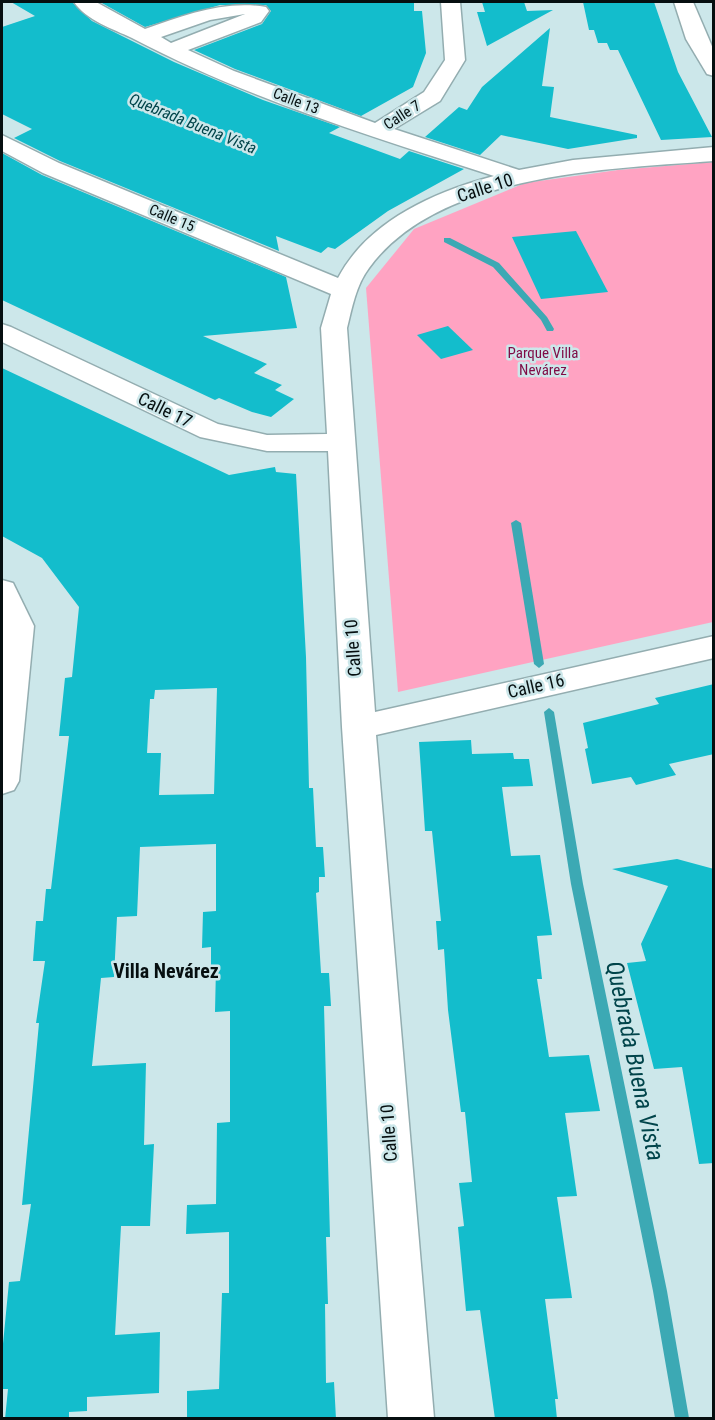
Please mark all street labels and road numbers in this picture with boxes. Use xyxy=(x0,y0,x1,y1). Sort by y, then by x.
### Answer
street label: Calle 13 xyxy=(270,84,322,118)
street label: Calle 7 xyxy=(380,96,424,134)
street label: Calle 10 xyxy=(454,169,515,206)
street label: Calle 15 xyxy=(146,200,198,236)
street label: Calle 17 xyxy=(135,388,196,432)
street label: Calle 10 xyxy=(340,619,365,677)
street label: Calle 16 xyxy=(506,669,566,702)
street label: Calle 10 xyxy=(376,1104,401,1162)

